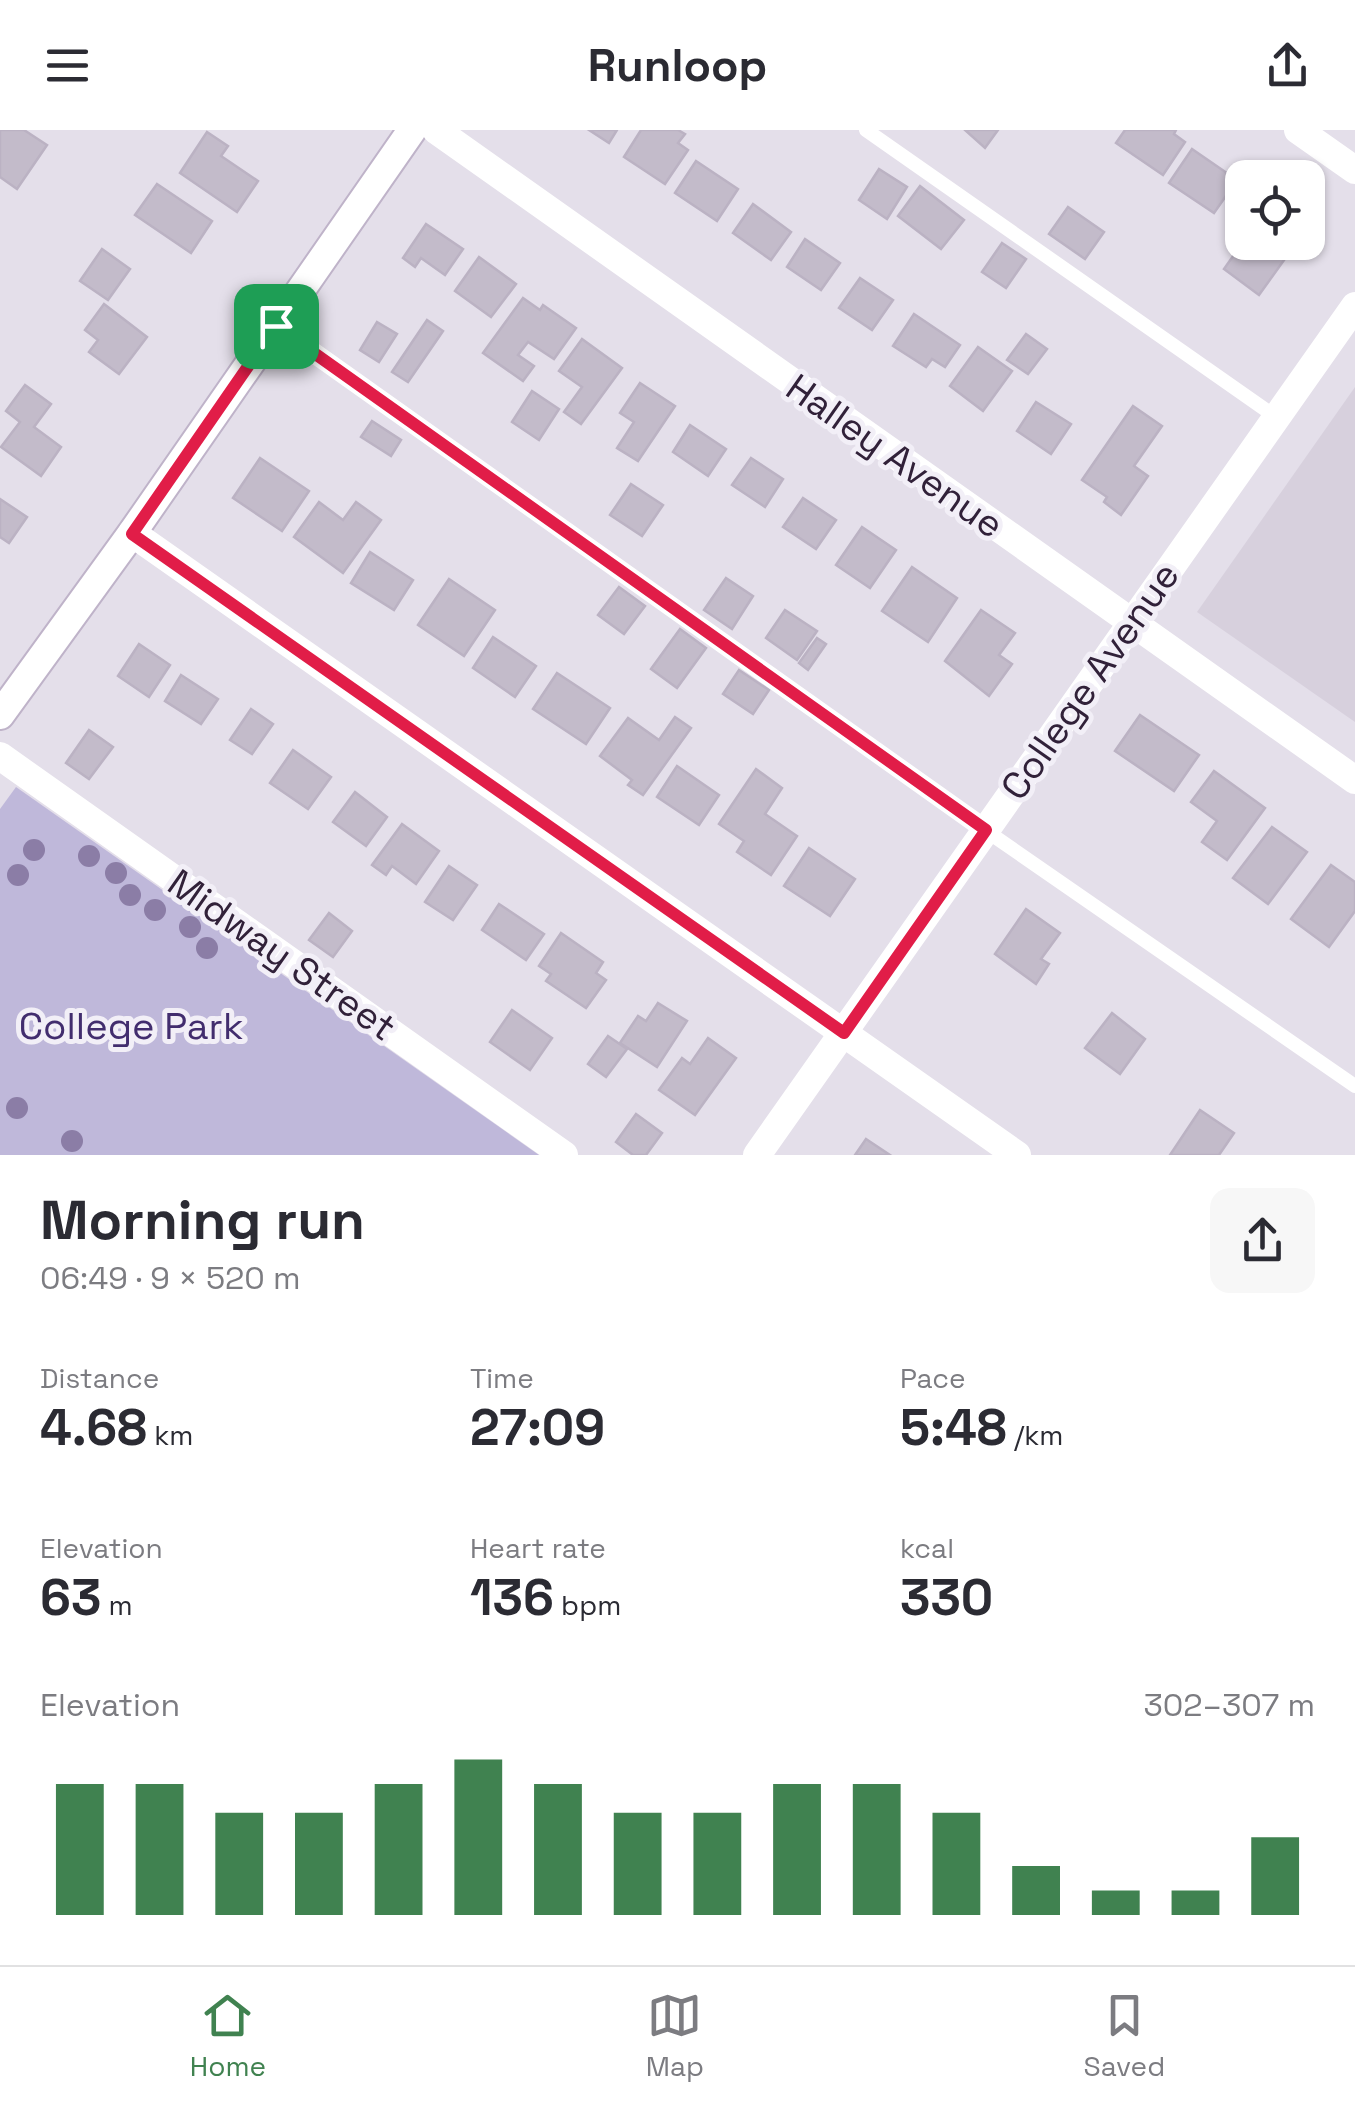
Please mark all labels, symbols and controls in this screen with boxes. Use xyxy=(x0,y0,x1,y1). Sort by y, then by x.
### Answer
text: Runloop xyxy=(588,37,767,94)
icon: menu xyxy=(40,38,95,93)
icon: share xyxy=(1260,38,1315,93)
map controls xyxy=(1225,160,1325,260)
button: locate xyxy=(1225,160,1325,260)
pin xyxy=(234,284,319,369)
icon: arrive xyxy=(249,299,304,354)
street label: Halley Avenue xyxy=(777,363,1013,549)
street label: College Avenue xyxy=(990,553,1190,809)
street label: Midway Street xyxy=(159,859,405,1051)
park label: College Park xyxy=(19,1002,243,1050)
text: Morning run xyxy=(40,1185,365,1255)
button: share xyxy=(1210,1188,1315,1293)
text: 06:49 · 9 × 520 m xyxy=(40,1258,301,1298)
text: Distance xyxy=(40,1360,159,1396)
text: Time xyxy=(470,1360,534,1396)
text: Pace xyxy=(900,1360,966,1396)
text: 4.68 xyxy=(40,1396,147,1460)
text: 27:09 xyxy=(470,1396,605,1460)
text: 5:48 xyxy=(900,1396,1007,1460)
text: km xyxy=(147,1417,193,1453)
text: /km xyxy=(1007,1417,1063,1453)
text: Elevation xyxy=(40,1530,163,1566)
text: Heart rate xyxy=(470,1530,606,1566)
text: kcal xyxy=(900,1530,954,1566)
text: 63 xyxy=(40,1566,101,1630)
text: 136 xyxy=(470,1566,554,1630)
text: 330 xyxy=(900,1566,993,1630)
text: m xyxy=(101,1587,133,1623)
text: bpm xyxy=(554,1587,621,1623)
text: Elevation xyxy=(40,1685,180,1725)
text: 302–307 m xyxy=(1144,1685,1315,1725)
tab: Home xyxy=(190,1988,266,2084)
tab: Map xyxy=(646,1988,704,2084)
tab: Saved xyxy=(1084,1988,1165,2084)

